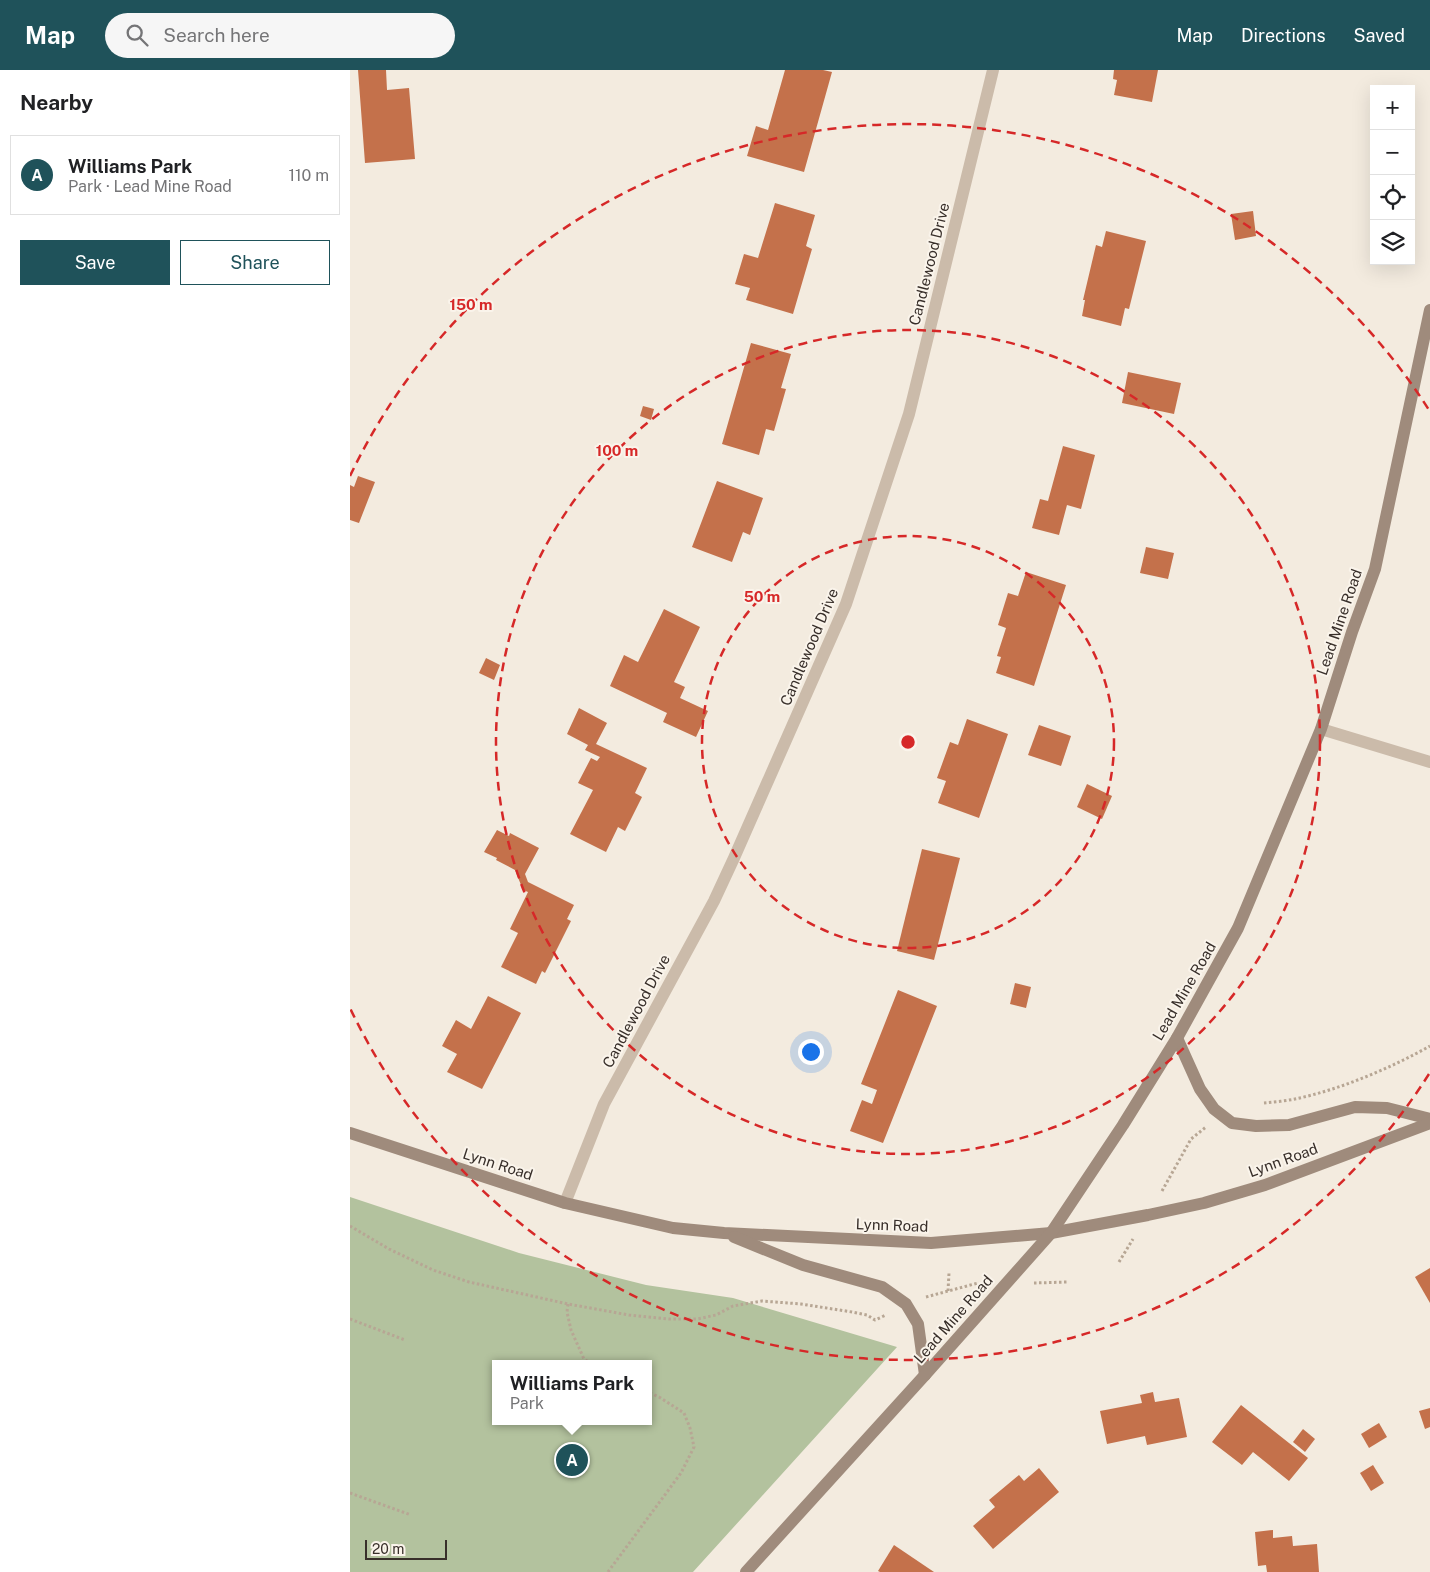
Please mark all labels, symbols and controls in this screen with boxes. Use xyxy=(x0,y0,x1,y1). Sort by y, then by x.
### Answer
search box xyxy=(105,13,455,58)
text: Map xyxy=(25,21,75,49)
icon: search xyxy=(123,21,151,49)
text: Search here xyxy=(163,24,270,46)
text: Map xyxy=(1176,25,1213,46)
text: Directions xyxy=(1241,25,1326,46)
text: Saved xyxy=(1354,25,1405,46)
map controls xyxy=(1370,85,1415,265)
button: + xyxy=(1370,85,1415,130)
text: Nearby xyxy=(20,90,93,115)
button: − xyxy=(1370,130,1415,175)
text: Williams Park xyxy=(68,155,192,177)
text: A xyxy=(31,166,43,185)
text: 110 m xyxy=(288,166,329,185)
button: locate xyxy=(1370,175,1415,220)
text: Park · Lead Mine Road xyxy=(68,177,232,196)
street label: Candlewood Drive xyxy=(906,201,952,327)
button: layers xyxy=(1370,220,1415,265)
button: Save xyxy=(20,240,170,285)
button: Share xyxy=(180,240,330,285)
text: 150 m xyxy=(449,296,493,313)
text: 100 m xyxy=(596,442,638,459)
street label: Lead Mine Road xyxy=(1313,567,1365,677)
street label: Candlewood Drive xyxy=(777,586,841,708)
text: 50 m xyxy=(744,588,780,605)
centre of rings xyxy=(899,733,917,751)
street label: Lead Mine Road xyxy=(1149,939,1219,1043)
street label: Candlewood Drive xyxy=(599,951,673,1071)
your location xyxy=(798,1039,824,1065)
street label: Lynn Road xyxy=(1246,1140,1320,1180)
street label: Lynn Road xyxy=(461,1145,535,1183)
street label: Lynn Road xyxy=(855,1215,929,1235)
street label: Lead Mine Road xyxy=(910,1272,996,1366)
popup xyxy=(492,1360,652,1425)
text: Williams Park xyxy=(510,1372,634,1394)
text: Park xyxy=(510,1394,544,1413)
pin: A xyxy=(556,1441,588,1479)
scale bar xyxy=(365,1537,448,1560)
text: 20 m xyxy=(372,1541,404,1557)

